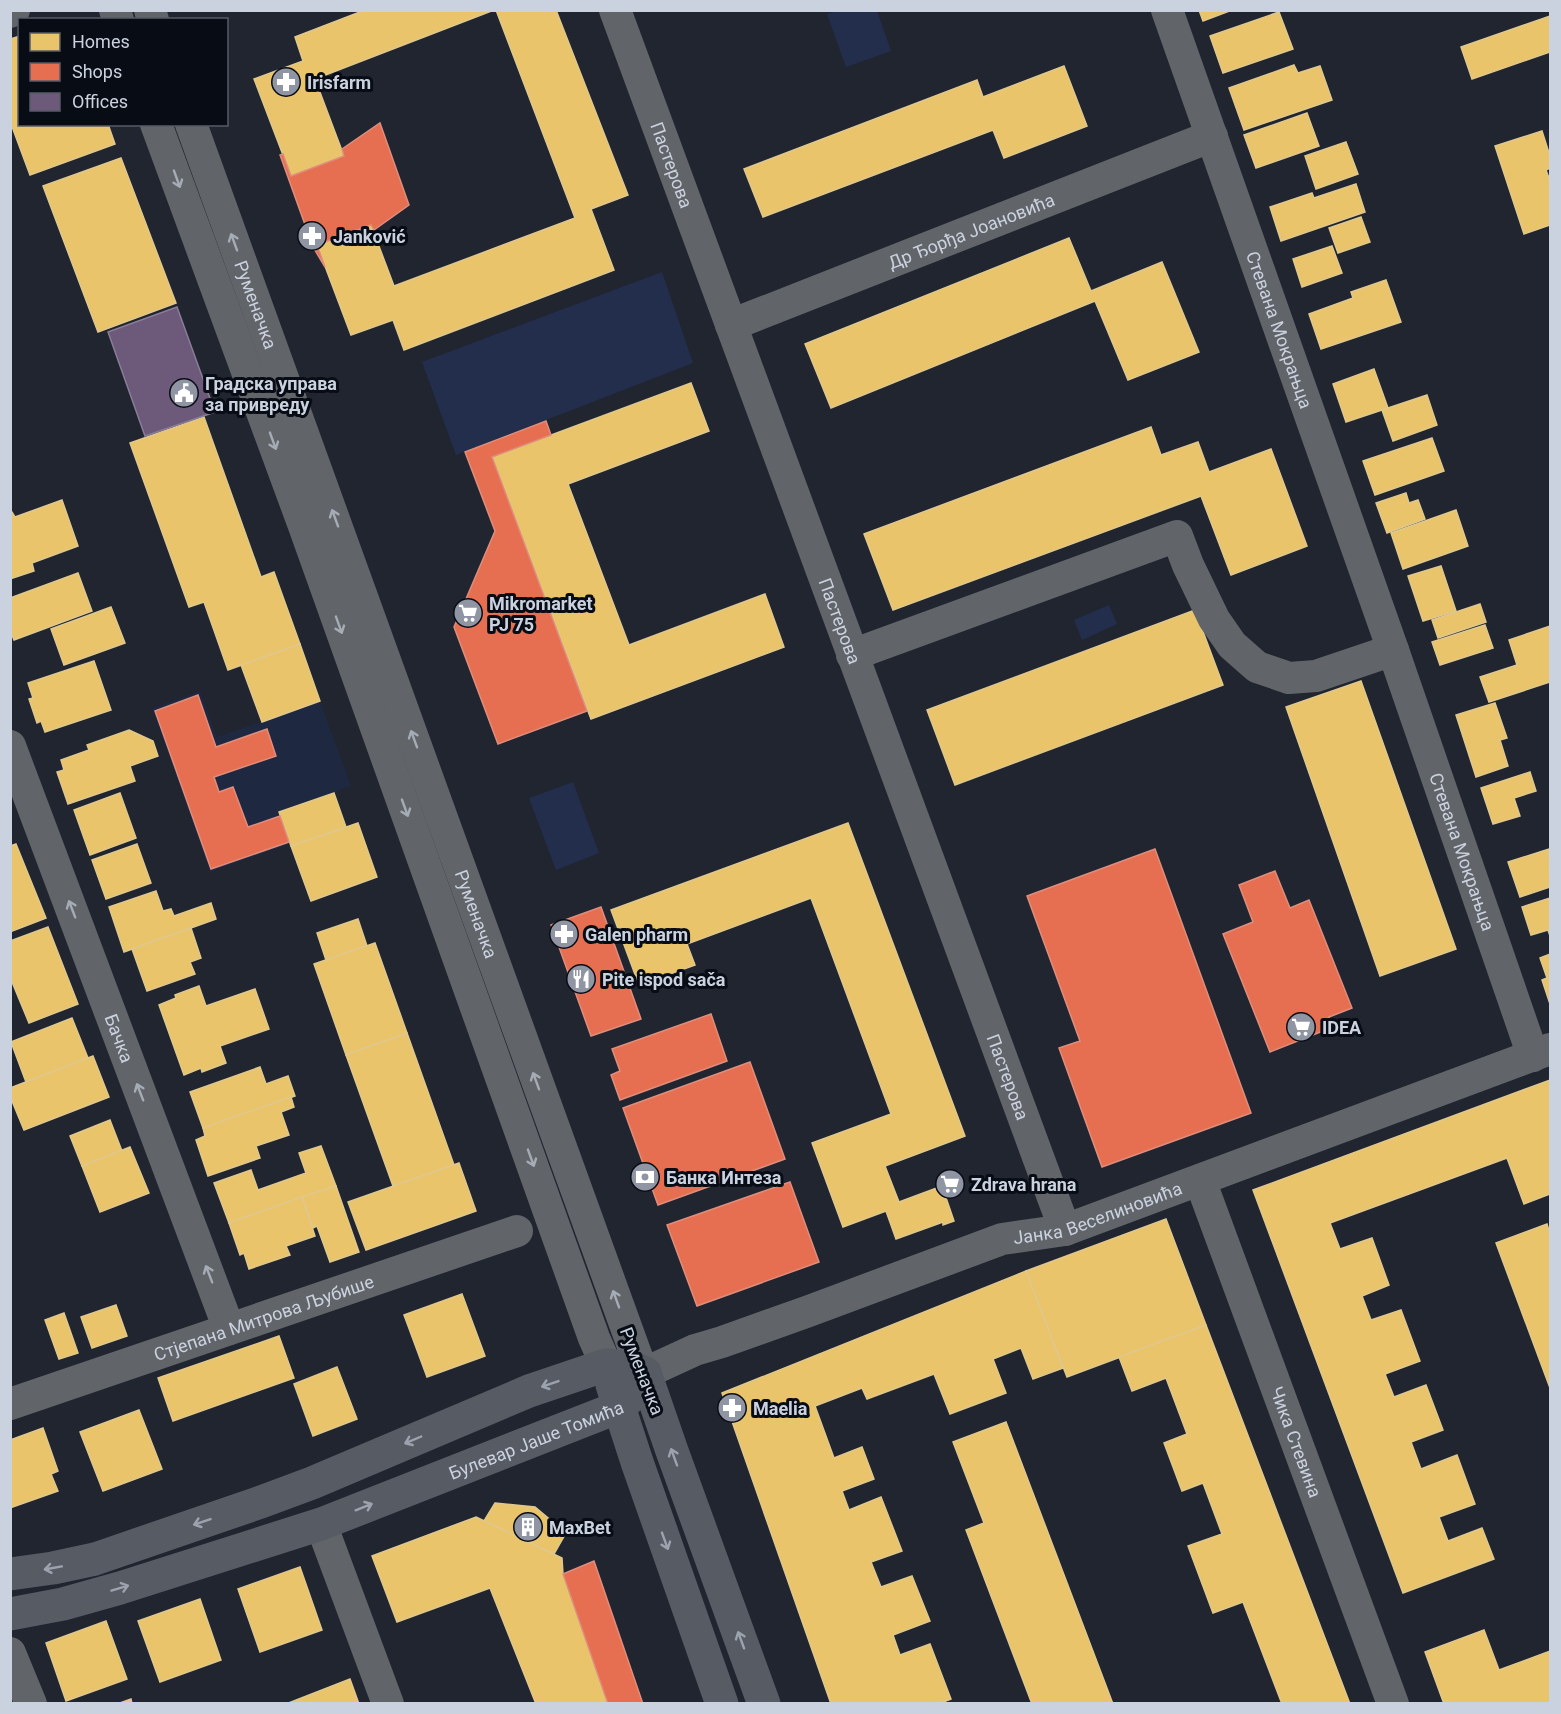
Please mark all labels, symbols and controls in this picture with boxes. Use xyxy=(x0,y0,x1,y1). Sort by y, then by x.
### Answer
legend xyxy=(18,18,228,126)
text: Homes xyxy=(72,31,130,52)
text: Shops xyxy=(72,61,122,82)
pharmacy icon: Irisfarm xyxy=(270,66,302,98)
place label: Irisfarm xyxy=(307,72,371,93)
text: Offices xyxy=(72,91,128,112)
street label: Пастерова xyxy=(647,119,698,211)
one-way arrow xyxy=(172,170,183,188)
street label: Др Ђорђа Јоановића xyxy=(885,188,1057,273)
pharmacy icon: Janković xyxy=(296,220,328,252)
place label: Janković xyxy=(333,226,406,247)
one-way arrow xyxy=(227,233,238,252)
street label: Стевана Мокрањца xyxy=(1242,248,1317,411)
street label: Руменачка xyxy=(231,258,282,352)
place label: Градска управа за привреду xyxy=(205,373,337,415)
public building icon: Градска управа за привреду xyxy=(168,377,200,409)
one-way arrow xyxy=(268,431,279,450)
one-way arrow xyxy=(328,509,339,528)
street label: Пастерова xyxy=(815,575,866,667)
place label: Mikromarket PJ 75 xyxy=(489,593,593,635)
supermarket icon: Mikromarket PJ 75 xyxy=(452,597,484,629)
one-way arrow xyxy=(335,615,346,633)
one-way arrow xyxy=(407,730,418,749)
street label: Стевана Мокрањца xyxy=(1426,770,1499,933)
one-way arrow xyxy=(401,798,412,817)
street label: Руменачка xyxy=(451,867,502,961)
one-way arrow xyxy=(65,900,76,919)
pharmacy icon: Galen pharm xyxy=(548,918,580,950)
place label: Galen pharm xyxy=(585,924,688,945)
restaurant icon: Pite ispod sača xyxy=(565,963,597,995)
place label: Pite ispod sača xyxy=(602,969,726,990)
street label: Бачка xyxy=(101,1011,138,1065)
supermarket icon: IDEA xyxy=(1285,1011,1317,1043)
place label: IDEA xyxy=(1322,1017,1362,1038)
street label: Пастерова xyxy=(983,1031,1034,1123)
one-way arrow xyxy=(529,1072,540,1091)
one-way arrow xyxy=(134,1083,145,1101)
one-way arrow xyxy=(527,1148,538,1167)
bank icon: Банка Интеза xyxy=(629,1161,661,1193)
place label: Банка Интеза xyxy=(666,1167,782,1188)
supermarket icon: Zdrava hrana xyxy=(934,1168,966,1200)
place label: Zdrava hrana xyxy=(971,1174,1077,1195)
street label: Јанка Веселиновића xyxy=(1012,1177,1185,1248)
one-way arrow xyxy=(203,1265,214,1284)
street label: Стјепана Митрова Љубише xyxy=(151,1270,376,1365)
one-way arrow xyxy=(609,1290,620,1309)
street label: Руменачка xyxy=(616,1324,668,1418)
one-way arrow xyxy=(542,1380,560,1391)
street label: Чика Стевина xyxy=(1266,1383,1326,1500)
pharmacy icon: Maelia xyxy=(716,1392,748,1424)
street label: Булевар Јаше Томића xyxy=(446,1396,626,1483)
place label: Maelia xyxy=(753,1398,808,1419)
one-way arrow xyxy=(405,1435,423,1446)
one-way arrow xyxy=(668,1449,679,1467)
one-way arrow xyxy=(355,1501,373,1512)
building icon: MaxBet xyxy=(512,1511,544,1543)
place label: MaxBet xyxy=(549,1517,611,1538)
one-way arrow xyxy=(193,1518,212,1529)
one-way arrow xyxy=(660,1531,671,1550)
one-way arrow xyxy=(43,1563,63,1574)
one-way arrow xyxy=(110,1582,129,1593)
one-way arrow xyxy=(735,1632,746,1650)

